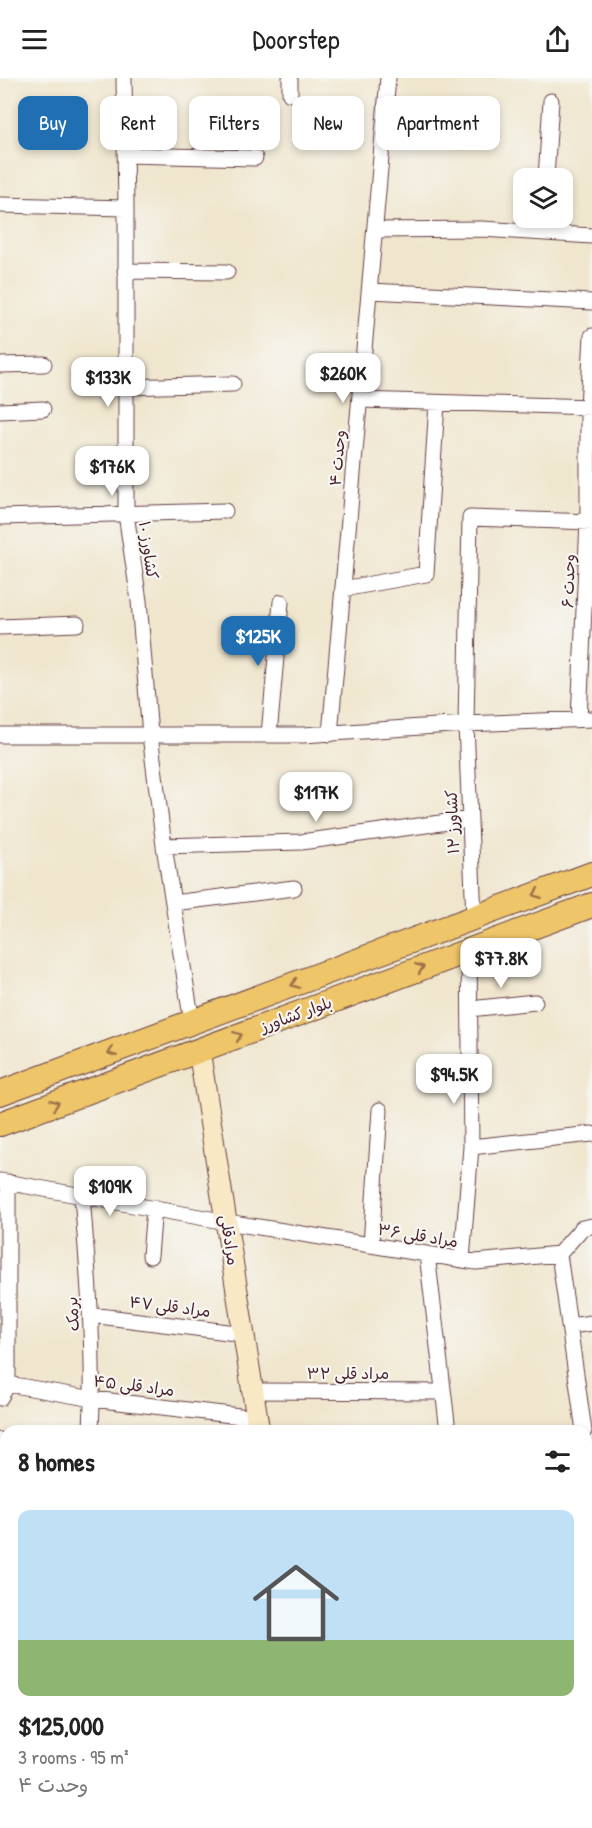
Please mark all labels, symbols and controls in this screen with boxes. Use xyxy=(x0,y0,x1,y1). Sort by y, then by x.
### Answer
text: Doorstep xyxy=(253,21,339,57)
icon: menu xyxy=(18,23,51,56)
icon: share xyxy=(541,23,574,56)
chip: Buy xyxy=(18,96,88,150)
chip: Rent xyxy=(100,96,177,150)
chip: Filters xyxy=(189,96,280,150)
chip: New xyxy=(292,96,364,150)
chip: Apartment xyxy=(376,96,500,150)
map controls xyxy=(513,168,573,228)
button: layers xyxy=(513,168,573,228)
pin: $260K xyxy=(301,353,385,404)
pin: $133K xyxy=(66,357,150,408)
text: $260K xyxy=(320,359,366,386)
text: $133K xyxy=(85,363,131,390)
street label: وحدت ۴ xyxy=(324,429,350,487)
pin: $176K xyxy=(70,446,154,497)
text: $176K xyxy=(89,452,135,479)
street label: کشاورز ۱۰ xyxy=(134,519,164,581)
street label: وحدت ۶ xyxy=(556,554,580,608)
pin: $125K xyxy=(216,616,300,667)
text: $125K xyxy=(235,622,281,649)
pin: $117K xyxy=(274,772,358,823)
text: $117K xyxy=(293,778,339,805)
street label: کشاورز ۱۲ xyxy=(440,789,464,854)
one-way arrow xyxy=(532,887,543,900)
pin: $77.8K xyxy=(452,938,550,989)
text: $77.8K xyxy=(474,944,528,971)
one-way arrow xyxy=(415,962,425,975)
one-way arrow xyxy=(290,977,301,989)
street label: بلوار کشاورز xyxy=(255,991,335,1038)
one-way arrow xyxy=(232,1030,242,1043)
one-way arrow xyxy=(107,1044,118,1057)
pin: $94.5K xyxy=(405,1054,503,1105)
text: $94.5K xyxy=(430,1060,478,1087)
one-way arrow xyxy=(49,1098,60,1111)
pin: $109K xyxy=(68,1166,152,1217)
text: $109K xyxy=(88,1172,132,1199)
street label: مرادقلی xyxy=(215,1213,245,1267)
street label: مراد قلی ۳۶ xyxy=(376,1218,460,1252)
street label: مراد قلی ۴۷ xyxy=(128,1290,212,1322)
street label: برمک xyxy=(60,1296,84,1332)
street label: مراد قلی ۳۲ xyxy=(307,1362,389,1384)
street label: مراد قلی ۴۵ xyxy=(92,1369,176,1401)
text: 8 homes xyxy=(18,1444,95,1479)
icon: filters xyxy=(541,1445,574,1478)
icon: home xyxy=(242,1549,350,1657)
text: $125,000 xyxy=(18,1708,104,1743)
text: 3 rooms · 95 m² xyxy=(18,1743,128,1770)
text: وحدت ۴ xyxy=(18,1771,88,1798)

